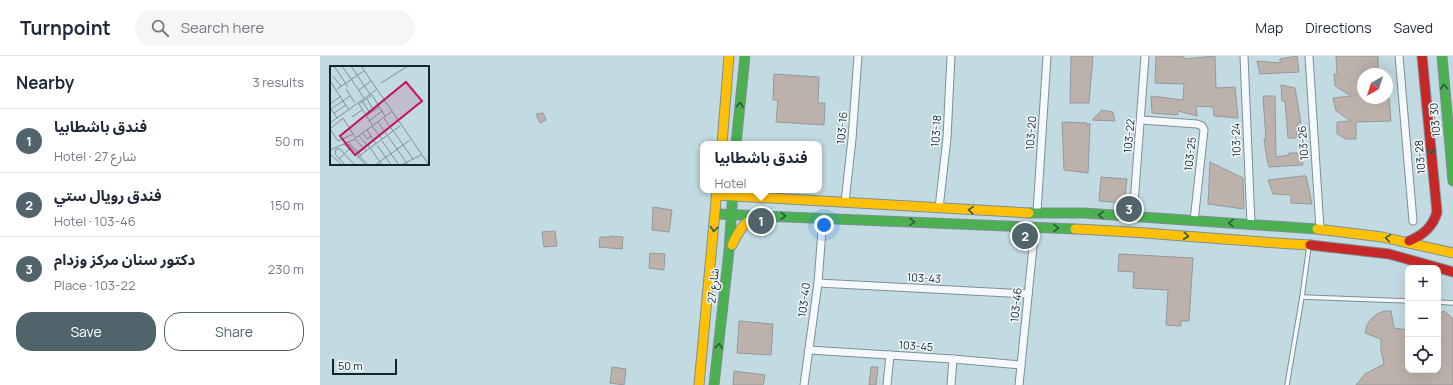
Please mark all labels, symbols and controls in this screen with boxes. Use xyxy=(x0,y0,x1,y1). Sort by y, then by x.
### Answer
search box xyxy=(135,10,415,46)
text: Turnpoint xyxy=(20,15,111,41)
icon: search xyxy=(149,17,171,39)
text: Search here xyxy=(181,17,264,38)
text: Map xyxy=(1255,18,1283,37)
text: Directions xyxy=(1305,18,1372,37)
text: Saved xyxy=(1394,18,1433,37)
inset map xyxy=(330,66,429,165)
north arrow xyxy=(1357,68,1393,104)
text: Nearby xyxy=(16,71,74,94)
text: 3 results xyxy=(252,73,304,91)
one-way arrow xyxy=(1440,84,1449,90)
one-way arrow xyxy=(736,102,745,108)
street label: 103-30 xyxy=(1426,102,1443,138)
street label: 103-16 xyxy=(833,111,850,145)
street label: 103-18 xyxy=(927,114,944,148)
street label: 103-20 xyxy=(1022,115,1039,151)
text: فندق باشطابيا xyxy=(54,116,147,137)
street label: 103-22 xyxy=(1120,118,1137,154)
street label: 103-24 xyxy=(1227,123,1244,157)
street label: 103-26 xyxy=(1294,125,1311,161)
text: 1 xyxy=(26,132,32,150)
text: 50 m xyxy=(275,132,304,150)
street label: 103-25 xyxy=(1180,136,1199,172)
street label: 103-28 xyxy=(1411,139,1428,175)
popup xyxy=(700,141,822,193)
text: Hotel · شارع 27 xyxy=(54,147,136,165)
text: فندق باشطابيا xyxy=(714,147,808,168)
one-way arrow xyxy=(1426,148,1435,154)
text: Hotel xyxy=(714,174,747,192)
text: فندق رويال ستي xyxy=(54,185,162,206)
pin: 3 xyxy=(1116,194,1142,224)
text: 2 xyxy=(25,196,33,214)
text: 150 m xyxy=(270,196,304,214)
one-way arrow xyxy=(968,205,974,214)
pin: 1 xyxy=(748,206,774,236)
one-way arrow xyxy=(1098,211,1104,220)
text: Hotel · 103-46 xyxy=(54,212,136,230)
one-way arrow xyxy=(780,212,786,221)
your location xyxy=(814,215,834,235)
one-way arrow xyxy=(909,217,915,226)
one-way arrow xyxy=(1228,219,1234,227)
pin: 2 xyxy=(1012,221,1038,251)
one-way arrow xyxy=(1053,224,1059,232)
one-way arrow xyxy=(710,226,719,232)
one-way arrow xyxy=(1183,231,1189,240)
one-way arrow xyxy=(1385,234,1391,243)
text: دكتور سنان مركز وزدام xyxy=(54,249,195,270)
text: 3 xyxy=(25,260,33,278)
text: 230 m xyxy=(268,260,304,278)
map controls xyxy=(1405,265,1441,373)
button: + xyxy=(1405,265,1441,301)
street label: شارع 27 xyxy=(703,267,723,304)
street label: 103-43 xyxy=(907,269,942,286)
text: Place · 103-22 xyxy=(54,276,135,294)
street label: 103-40 xyxy=(794,282,813,318)
street label: 103-46 xyxy=(1006,287,1025,323)
button: − xyxy=(1405,301,1441,337)
button: Save xyxy=(16,312,156,351)
button: Share xyxy=(164,312,304,351)
street label: 103-45 xyxy=(898,337,934,354)
button: locate xyxy=(1405,337,1441,373)
one-way arrow xyxy=(714,343,723,349)
scale bar xyxy=(332,357,397,376)
text: 50 m xyxy=(338,358,363,373)

